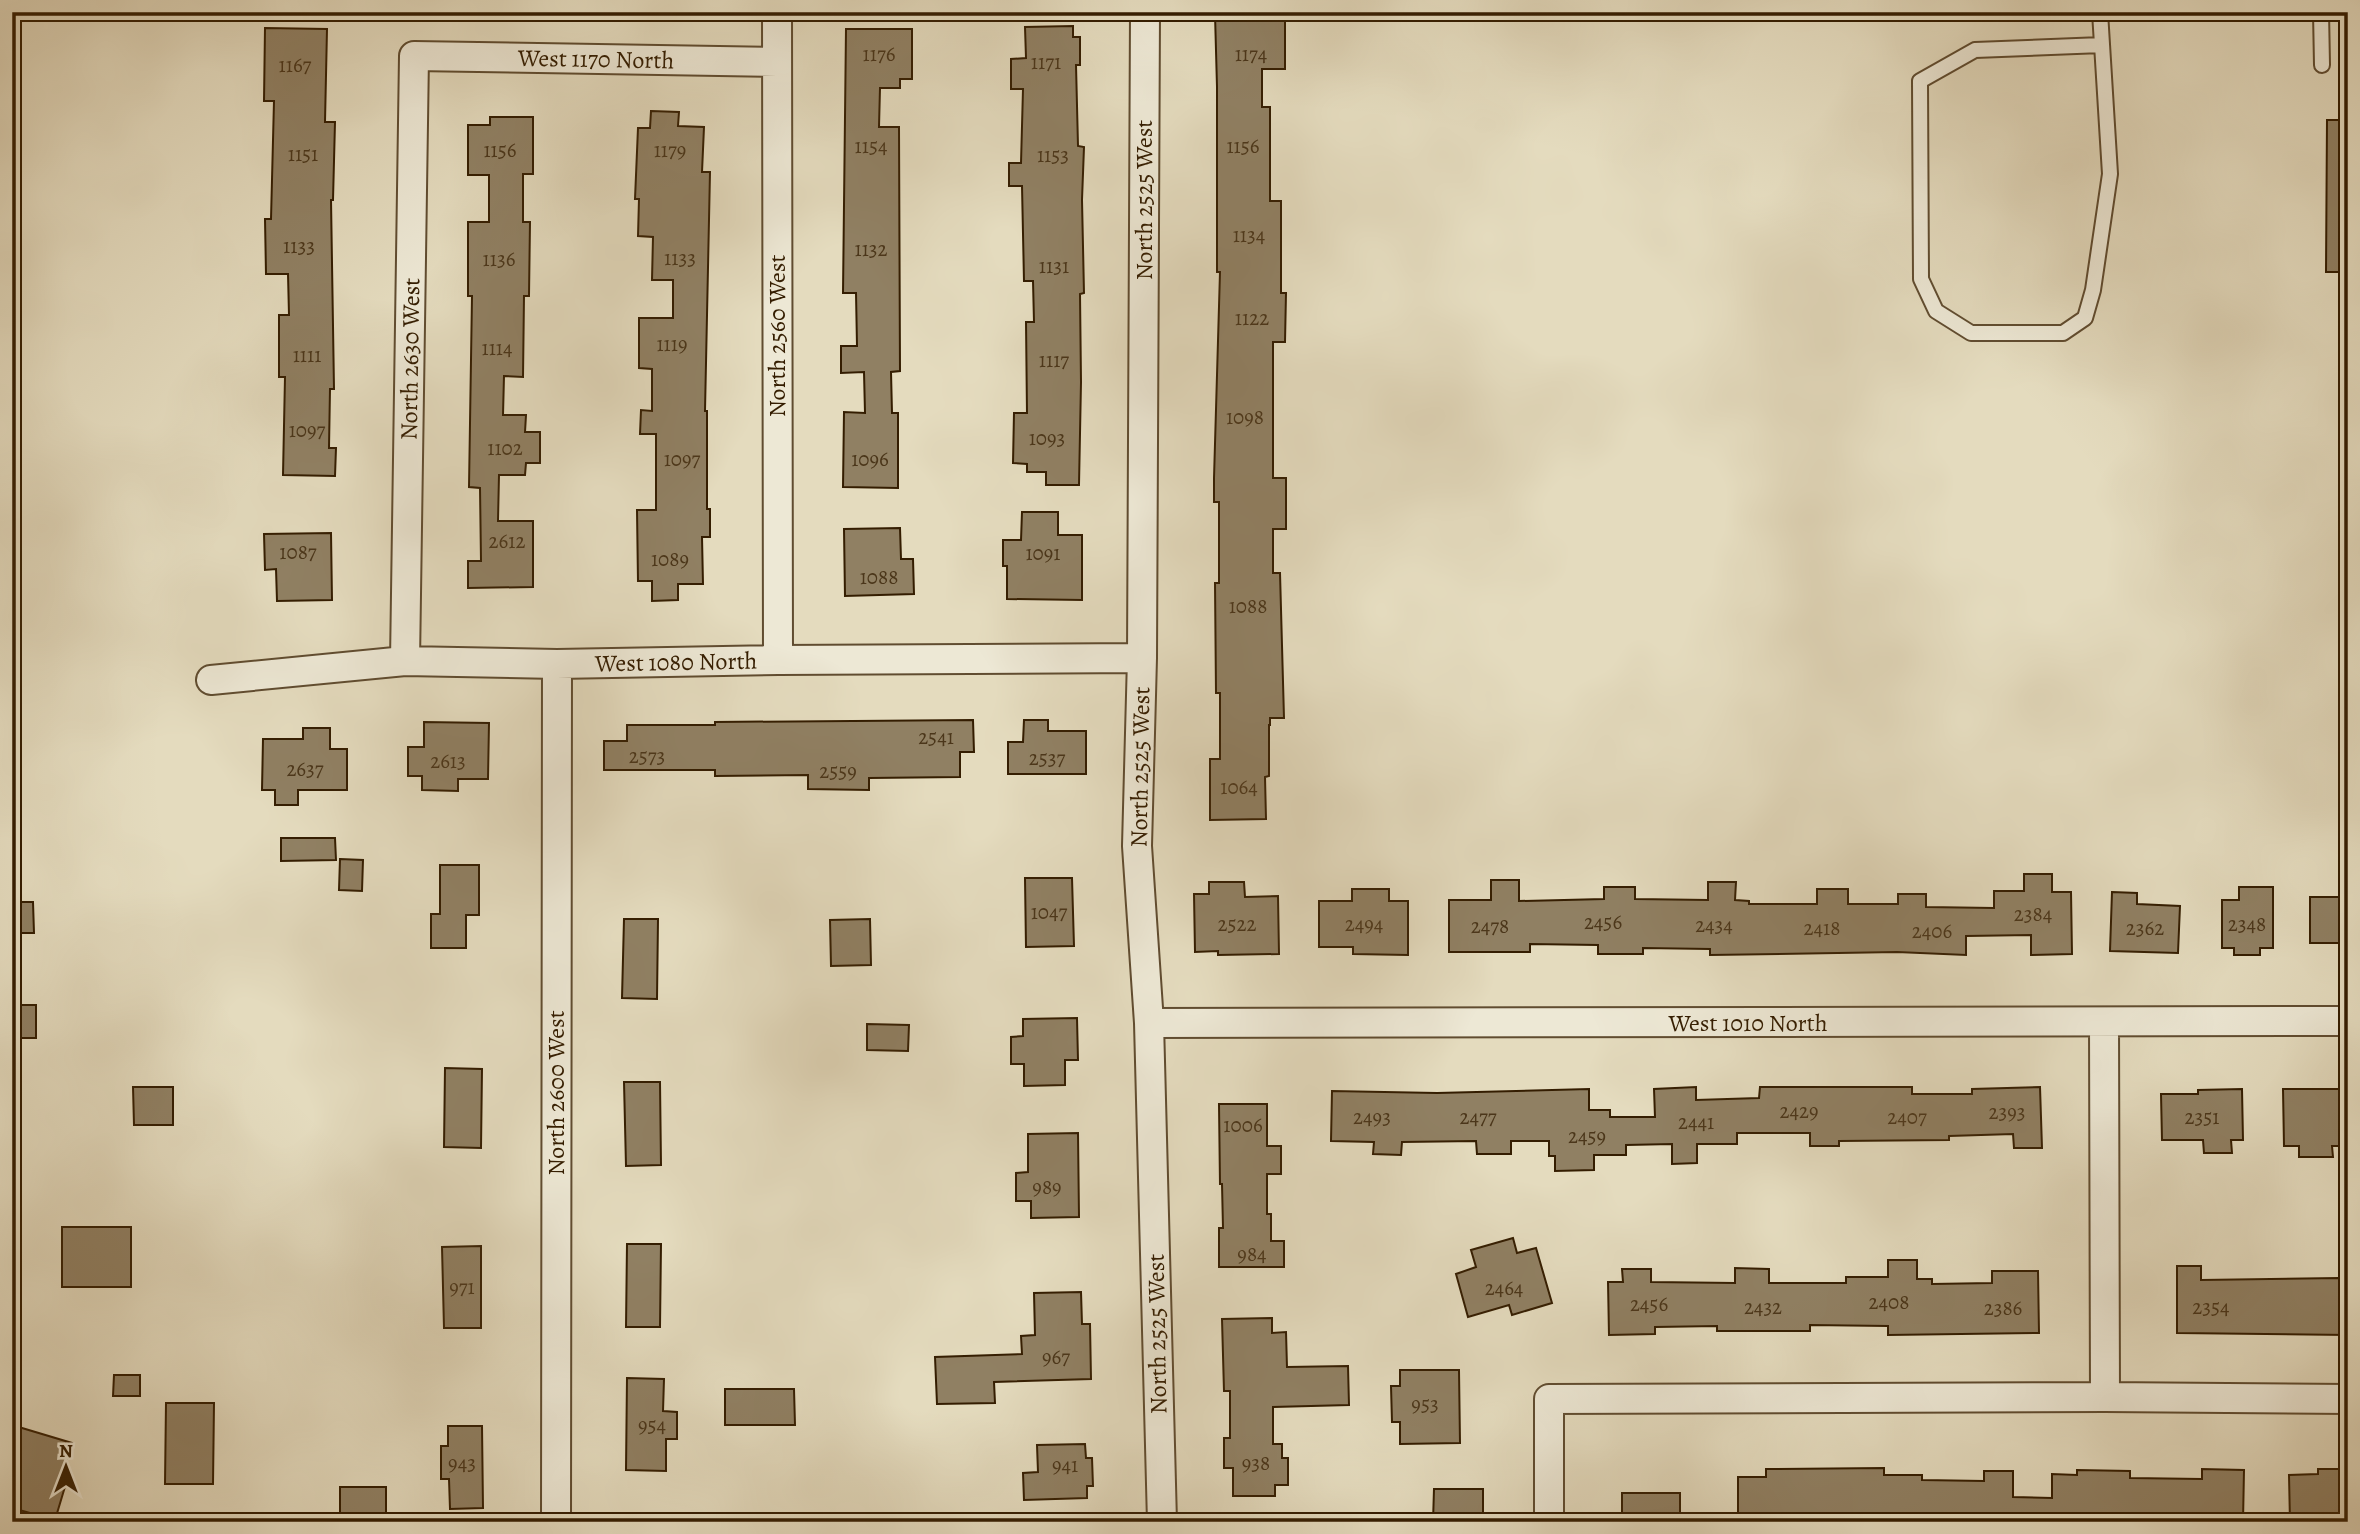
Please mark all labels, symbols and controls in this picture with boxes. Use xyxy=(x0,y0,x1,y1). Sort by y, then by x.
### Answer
house number: 1176 xyxy=(863,40,896,68)
house number: 1174 xyxy=(1235,40,1267,68)
street label: West 1170 North xyxy=(517,42,675,76)
house number: 1171 xyxy=(1031,48,1061,76)
house number: 1167 xyxy=(279,51,312,79)
street label: North 2525 West xyxy=(1128,120,1160,280)
house number: 1154 xyxy=(855,132,887,160)
house number: 1156 xyxy=(1226,132,1260,160)
house number: 1156 xyxy=(483,136,517,164)
house number: 1179 xyxy=(654,136,686,164)
house number: 1151 xyxy=(288,140,318,168)
house number: 1153 xyxy=(1037,141,1069,169)
house number: 1134 xyxy=(1233,221,1265,249)
house number: 1133 xyxy=(283,232,315,260)
house number: 1132 xyxy=(854,235,888,263)
house number: 1133 xyxy=(664,244,696,272)
house number: 1136 xyxy=(483,245,516,273)
house number: 1131 xyxy=(1039,252,1069,280)
street label: North 2560 West xyxy=(761,255,793,417)
street label: North 2630 West xyxy=(393,277,427,440)
house number: 1122 xyxy=(1235,304,1269,332)
house number: 1119 xyxy=(656,330,688,358)
house number: 1114 xyxy=(481,334,513,362)
house number: 1111 xyxy=(293,341,321,369)
house number: 1117 xyxy=(1039,346,1069,374)
house number: 1098 xyxy=(1226,403,1264,431)
house number: 1097 xyxy=(289,416,326,444)
house number: 1093 xyxy=(1029,424,1065,452)
house number: 1102 xyxy=(487,434,523,462)
house number: 1097 xyxy=(664,445,701,473)
house number: 1096 xyxy=(851,445,889,473)
house number: 2612 xyxy=(489,527,525,555)
house number: 1087 xyxy=(279,538,317,566)
house number: 1091 xyxy=(1025,539,1061,567)
house number: 1089 xyxy=(651,545,689,573)
house number: 1088 xyxy=(860,563,898,591)
house number: 1088 xyxy=(1229,592,1267,620)
street label: West 1080 North xyxy=(593,645,758,679)
street label: North 2525 West xyxy=(1123,686,1157,848)
house number: 2541 xyxy=(918,723,954,751)
house number: 2573 xyxy=(629,742,665,770)
house number: 2537 xyxy=(1029,744,1065,772)
house number: 2613 xyxy=(430,747,466,775)
house number: 2637 xyxy=(286,755,324,783)
house number: 2559 xyxy=(819,757,857,785)
house number: 1064 xyxy=(1220,773,1258,801)
house number: 1047 xyxy=(1031,898,1068,926)
house number: 2384 xyxy=(2014,900,2052,928)
house number: 2456 xyxy=(1584,908,1622,936)
house number: 2522 xyxy=(1218,910,1256,938)
house number: 2494 xyxy=(1345,910,1383,938)
house number: 2348 xyxy=(2228,910,2266,938)
house number: 2434 xyxy=(1695,911,1733,939)
house number: 2478 xyxy=(1471,912,1509,940)
house number: 2418 xyxy=(1804,914,1840,942)
house number: 2362 xyxy=(2126,914,2164,942)
house number: 2406 xyxy=(1912,917,1952,945)
street label: West 1010 North xyxy=(1667,1007,1828,1039)
street label: North 2600 West xyxy=(540,1010,572,1176)
house number: 2429 xyxy=(1779,1097,1819,1125)
house number: 2393 xyxy=(1988,1098,2026,1126)
house number: 2493 xyxy=(1353,1103,1391,1131)
house number: 2477 xyxy=(1459,1103,1497,1131)
house number: 2407 xyxy=(1887,1103,1927,1131)
house number: 2351 xyxy=(2185,1103,2219,1131)
house number: 2441 xyxy=(1678,1108,1714,1136)
house number: 1006 xyxy=(1223,1111,1263,1139)
house number: 2459 xyxy=(1568,1122,1606,1150)
house number: 989 xyxy=(1032,1173,1062,1201)
house number: 984 xyxy=(1237,1240,1267,1268)
street label: North 2525 West xyxy=(1140,1253,1174,1415)
house number: 971 xyxy=(449,1273,475,1301)
house number: 2464 xyxy=(1485,1274,1523,1302)
house number: 2408 xyxy=(1869,1288,1909,1316)
house number: 2456 xyxy=(1630,1290,1668,1318)
house number: 2432 xyxy=(1744,1293,1782,1321)
house number: 2354 xyxy=(2192,1293,2230,1321)
house number: 2386 xyxy=(1984,1294,2023,1322)
house number: 967 xyxy=(1042,1343,1070,1371)
house number: 953 xyxy=(1411,1390,1439,1418)
house number: 954 xyxy=(638,1411,666,1439)
north arrow xyxy=(32,1432,102,1502)
text: N xyxy=(59,1438,73,1464)
house number: 943 xyxy=(448,1449,476,1477)
house number: 938 xyxy=(1242,1449,1270,1477)
house number: 941 xyxy=(1052,1451,1078,1479)

